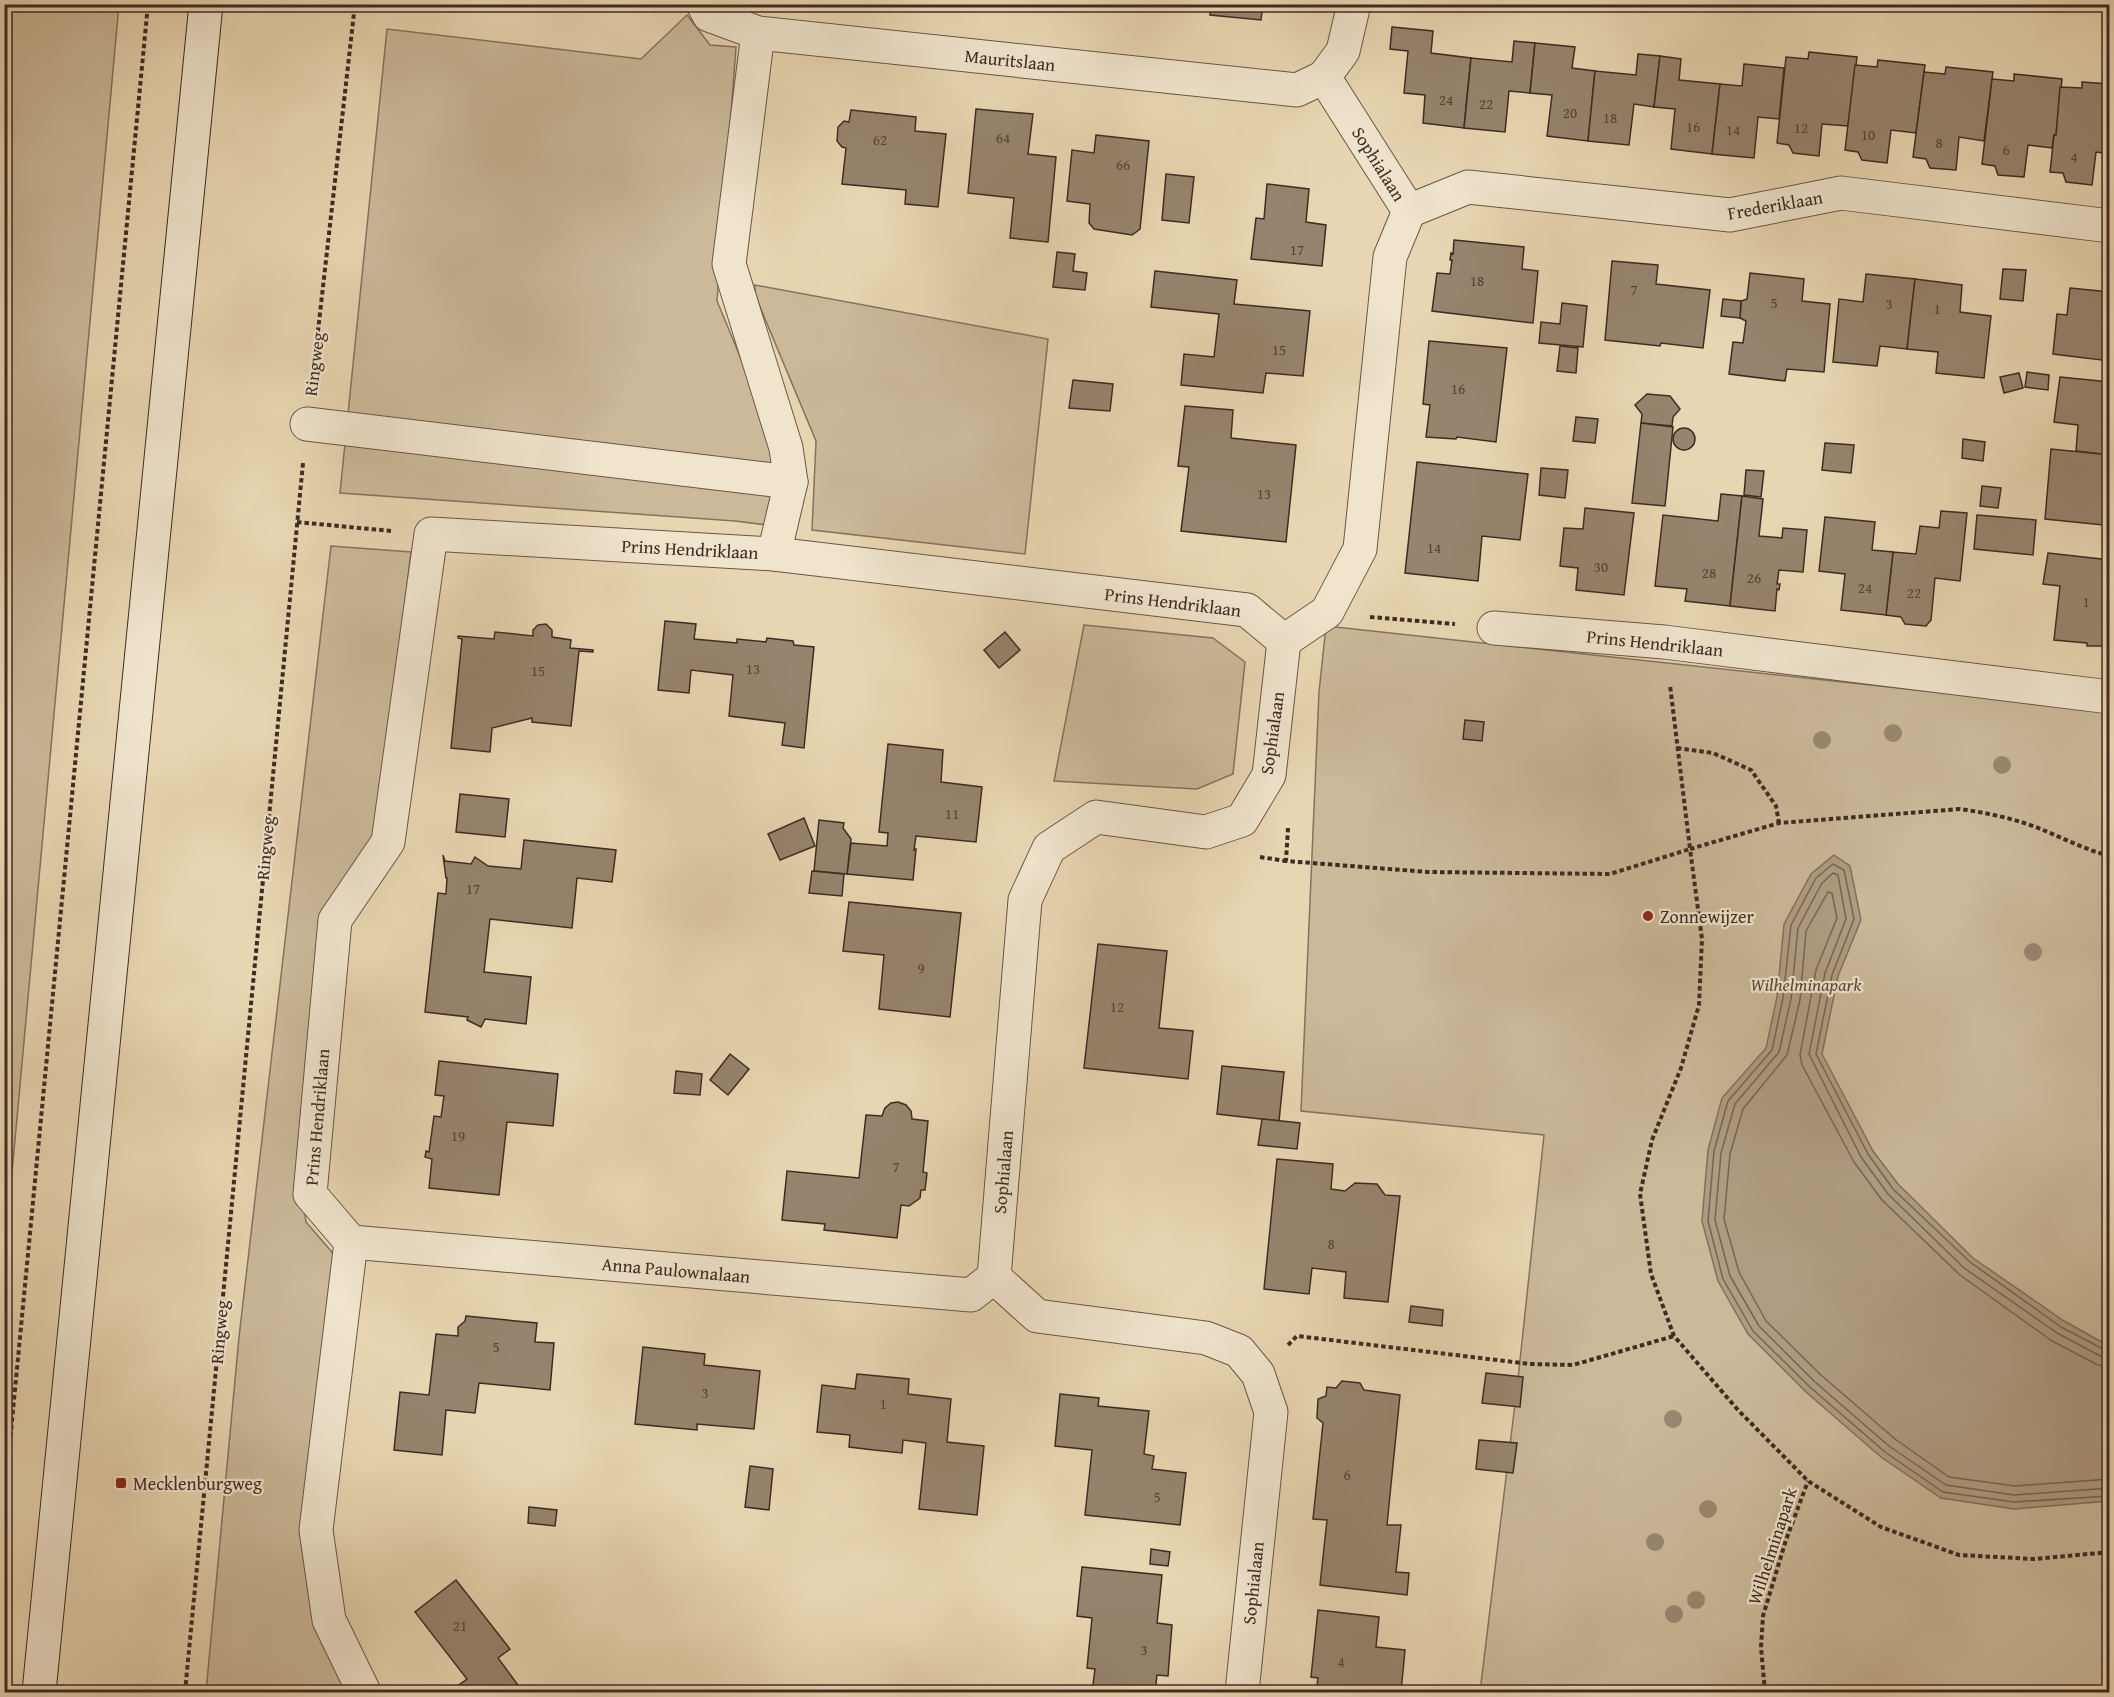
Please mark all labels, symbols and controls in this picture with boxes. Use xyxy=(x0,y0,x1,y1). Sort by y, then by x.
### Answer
street label: Mauritslaan xyxy=(963,42,1057,78)
house number: 24 xyxy=(1439,89,1453,110)
house number: 22 xyxy=(1479,93,1493,114)
house number: 20 xyxy=(1563,102,1577,123)
house number: 18 xyxy=(1603,107,1617,128)
house number: 16 xyxy=(1686,116,1700,137)
house number: 12 xyxy=(1794,117,1808,138)
house number: 14 xyxy=(1726,119,1740,140)
street label: Sophialaan xyxy=(1345,121,1413,207)
house number: 10 xyxy=(1861,124,1875,145)
house number: 64 xyxy=(996,127,1010,148)
house number: 62 xyxy=(873,129,887,150)
house number: 8 xyxy=(1935,132,1943,153)
house number: 6 xyxy=(2002,139,2010,160)
house number: 4 xyxy=(2070,146,2078,167)
house number: 66 xyxy=(1116,154,1130,175)
street label: Frederiklaan xyxy=(1725,183,1825,227)
house number: 17 xyxy=(1290,239,1304,260)
house number: 18 xyxy=(1470,270,1484,291)
house number: 7 xyxy=(1630,279,1638,300)
house number: 5 xyxy=(1770,292,1778,313)
house number: 3 xyxy=(1885,293,1893,314)
house number: 1 xyxy=(1933,298,1941,319)
street label: Ringweg xyxy=(297,330,331,398)
house number: 15 xyxy=(1272,339,1286,360)
house number: 16 xyxy=(1451,378,1465,399)
house number: 13 xyxy=(1257,483,1271,504)
street label: Prins Hendriklaan xyxy=(621,532,759,566)
house number: 14 xyxy=(1427,537,1441,558)
house number: 30 xyxy=(1594,556,1608,577)
house number: 28 xyxy=(1702,562,1716,583)
house number: 26 xyxy=(1747,567,1761,588)
house number: 24 xyxy=(1858,577,1872,598)
street label: Prins Hendriklaan xyxy=(1103,580,1243,624)
house number: 22 xyxy=(1907,582,1921,603)
house number: 1 xyxy=(2082,591,2090,612)
street label: Prins Hendriklaan xyxy=(1585,622,1725,664)
house number: 13 xyxy=(746,658,760,679)
house number: 15 xyxy=(531,660,545,681)
street label: Sophialaan xyxy=(1253,690,1291,776)
house number: 11 xyxy=(945,803,959,824)
street label: Ringweg xyxy=(249,815,281,881)
house number: 17 xyxy=(466,878,480,899)
place label: Zonnewijzer xyxy=(1660,903,1754,930)
marker: Zonnewijzer xyxy=(1641,909,1655,923)
house number: 9 xyxy=(917,957,925,978)
park label: Wilhelminapark xyxy=(1751,971,1862,998)
house number: 12 xyxy=(1110,996,1124,1017)
street label: Prins Hendriklaan xyxy=(298,1047,336,1187)
house number: 19 xyxy=(451,1125,465,1146)
street label: Sophialaan xyxy=(986,1129,1020,1215)
house number: 7 xyxy=(892,1156,900,1177)
house number: 8 xyxy=(1327,1233,1335,1254)
street label: Anna Paulownalaan xyxy=(601,1250,751,1290)
street label: Ringweg xyxy=(203,1299,235,1365)
house number: 5 xyxy=(492,1336,500,1357)
house number: 3 xyxy=(701,1382,709,1403)
house number: 1 xyxy=(879,1393,887,1414)
house number: 6 xyxy=(1343,1464,1351,1485)
place label: Mecklenburgweg xyxy=(133,1470,262,1497)
marker: Mecklenburgweg xyxy=(114,1476,128,1490)
street label: Wilhelminapark xyxy=(1740,1483,1804,1608)
house number: 5 xyxy=(1153,1486,1161,1507)
street label: Sophialaan xyxy=(1235,1540,1271,1626)
house number: 21 xyxy=(453,1615,467,1636)
house number: 3 xyxy=(1140,1639,1148,1660)
house number: 4 xyxy=(1337,1651,1345,1672)

